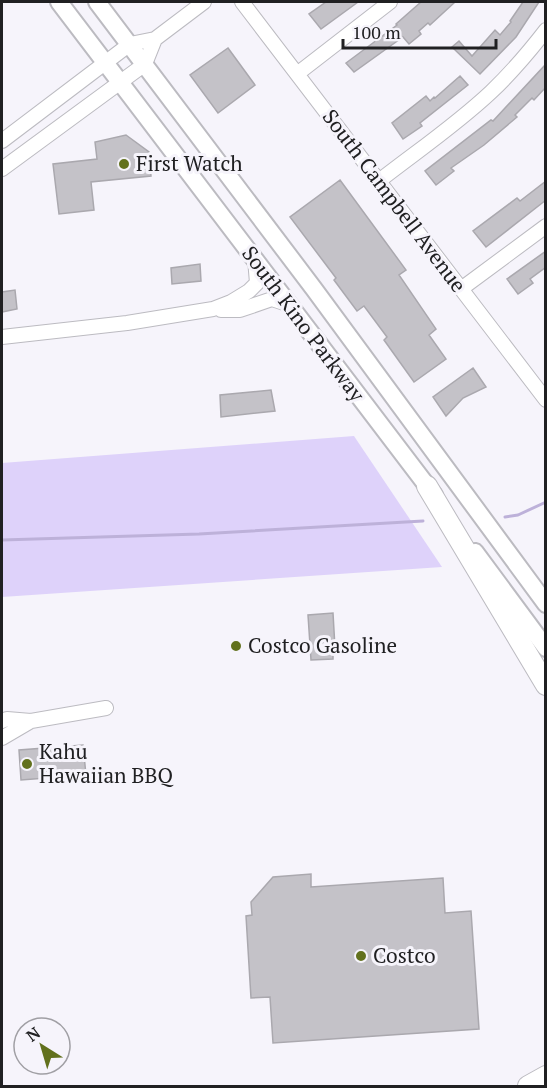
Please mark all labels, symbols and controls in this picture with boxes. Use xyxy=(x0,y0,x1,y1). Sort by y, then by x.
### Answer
scale bar xyxy=(343,12,496,50)
text: 100 m xyxy=(352,20,401,44)
street label: South Campbell Avenue xyxy=(317,103,473,298)
place label: First Watch xyxy=(136,149,243,177)
marker: First Watch xyxy=(117,157,131,171)
street label: South Kino Parkway xyxy=(236,240,372,407)
place label: Costco Gasoline xyxy=(248,631,397,659)
marker: Costco Gasoline xyxy=(229,639,243,653)
place label: Kahu Hawaiian BBQ xyxy=(39,737,173,789)
marker: Kahu Hawaiian BBQ xyxy=(20,757,34,771)
place label: Costco xyxy=(373,941,436,969)
marker: Costco xyxy=(354,949,368,963)
north arrow xyxy=(12,1016,72,1076)
text: N xyxy=(22,1022,44,1046)

